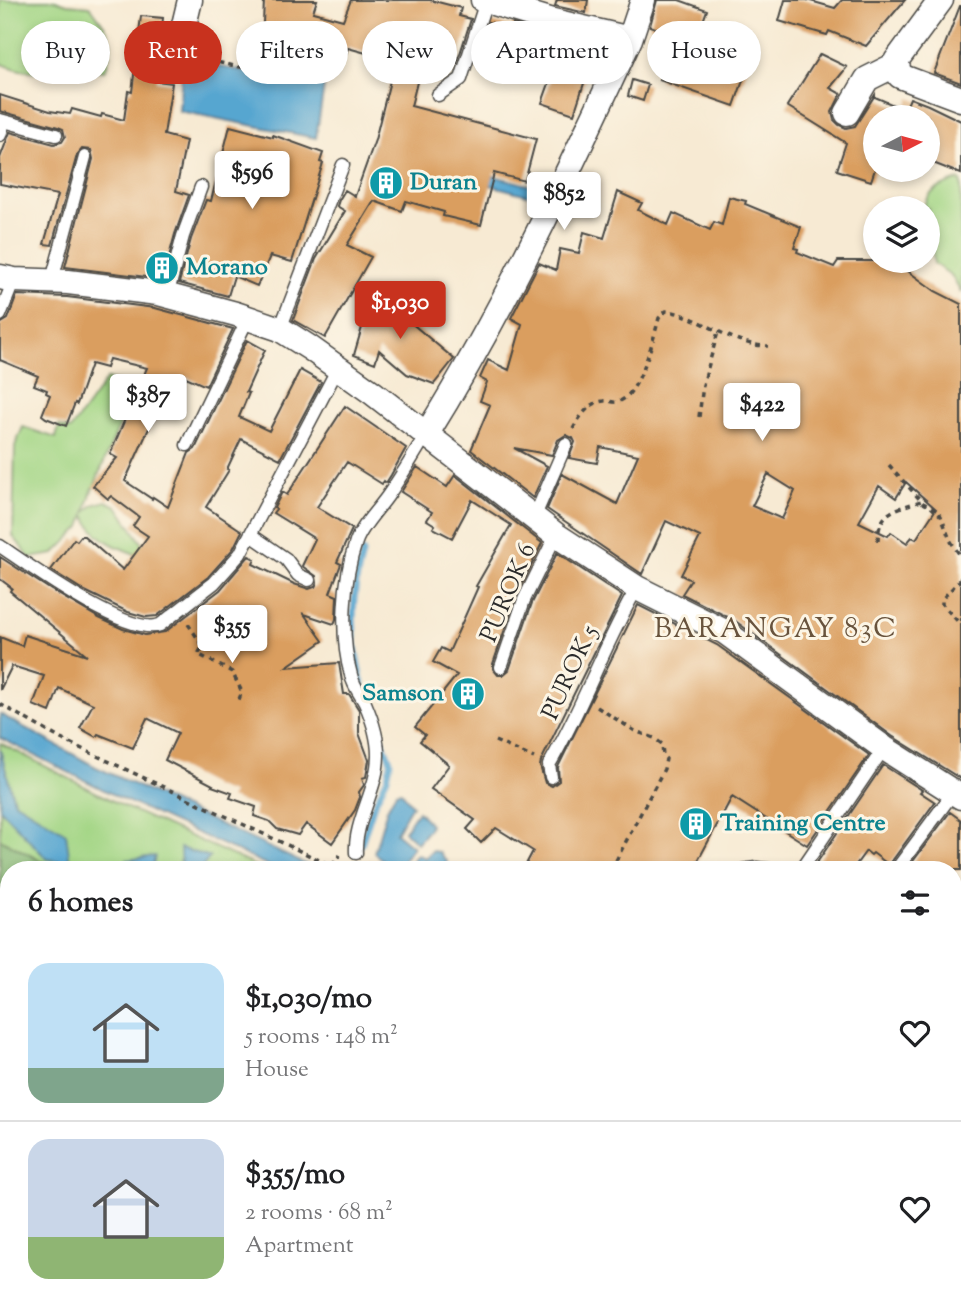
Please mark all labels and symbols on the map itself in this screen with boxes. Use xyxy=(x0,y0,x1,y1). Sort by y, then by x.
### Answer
north arrow xyxy=(863,105,940,182)
pin: $596 xyxy=(211,152,293,211)
building icon: Duran xyxy=(367,164,405,202)
place label: Duran xyxy=(410,166,478,200)
pin: $852 xyxy=(523,173,605,232)
building icon: Morano xyxy=(143,249,181,287)
place label: Morano xyxy=(186,251,268,285)
pin: $1,030 xyxy=(343,282,457,341)
pin: $387 xyxy=(107,374,189,434)
pin: $422 xyxy=(721,384,803,443)
street label: PUROK 6 xyxy=(473,538,545,648)
pin: $355 xyxy=(191,606,273,665)
district label: BARANGAY 83C xyxy=(654,610,898,650)
street label: PUROK 5 xyxy=(534,620,608,726)
building icon: Samson xyxy=(449,675,487,713)
place label: Samson xyxy=(362,677,445,711)
building icon: Training Centre xyxy=(677,805,715,843)
place label: Training Centre xyxy=(720,807,886,841)

